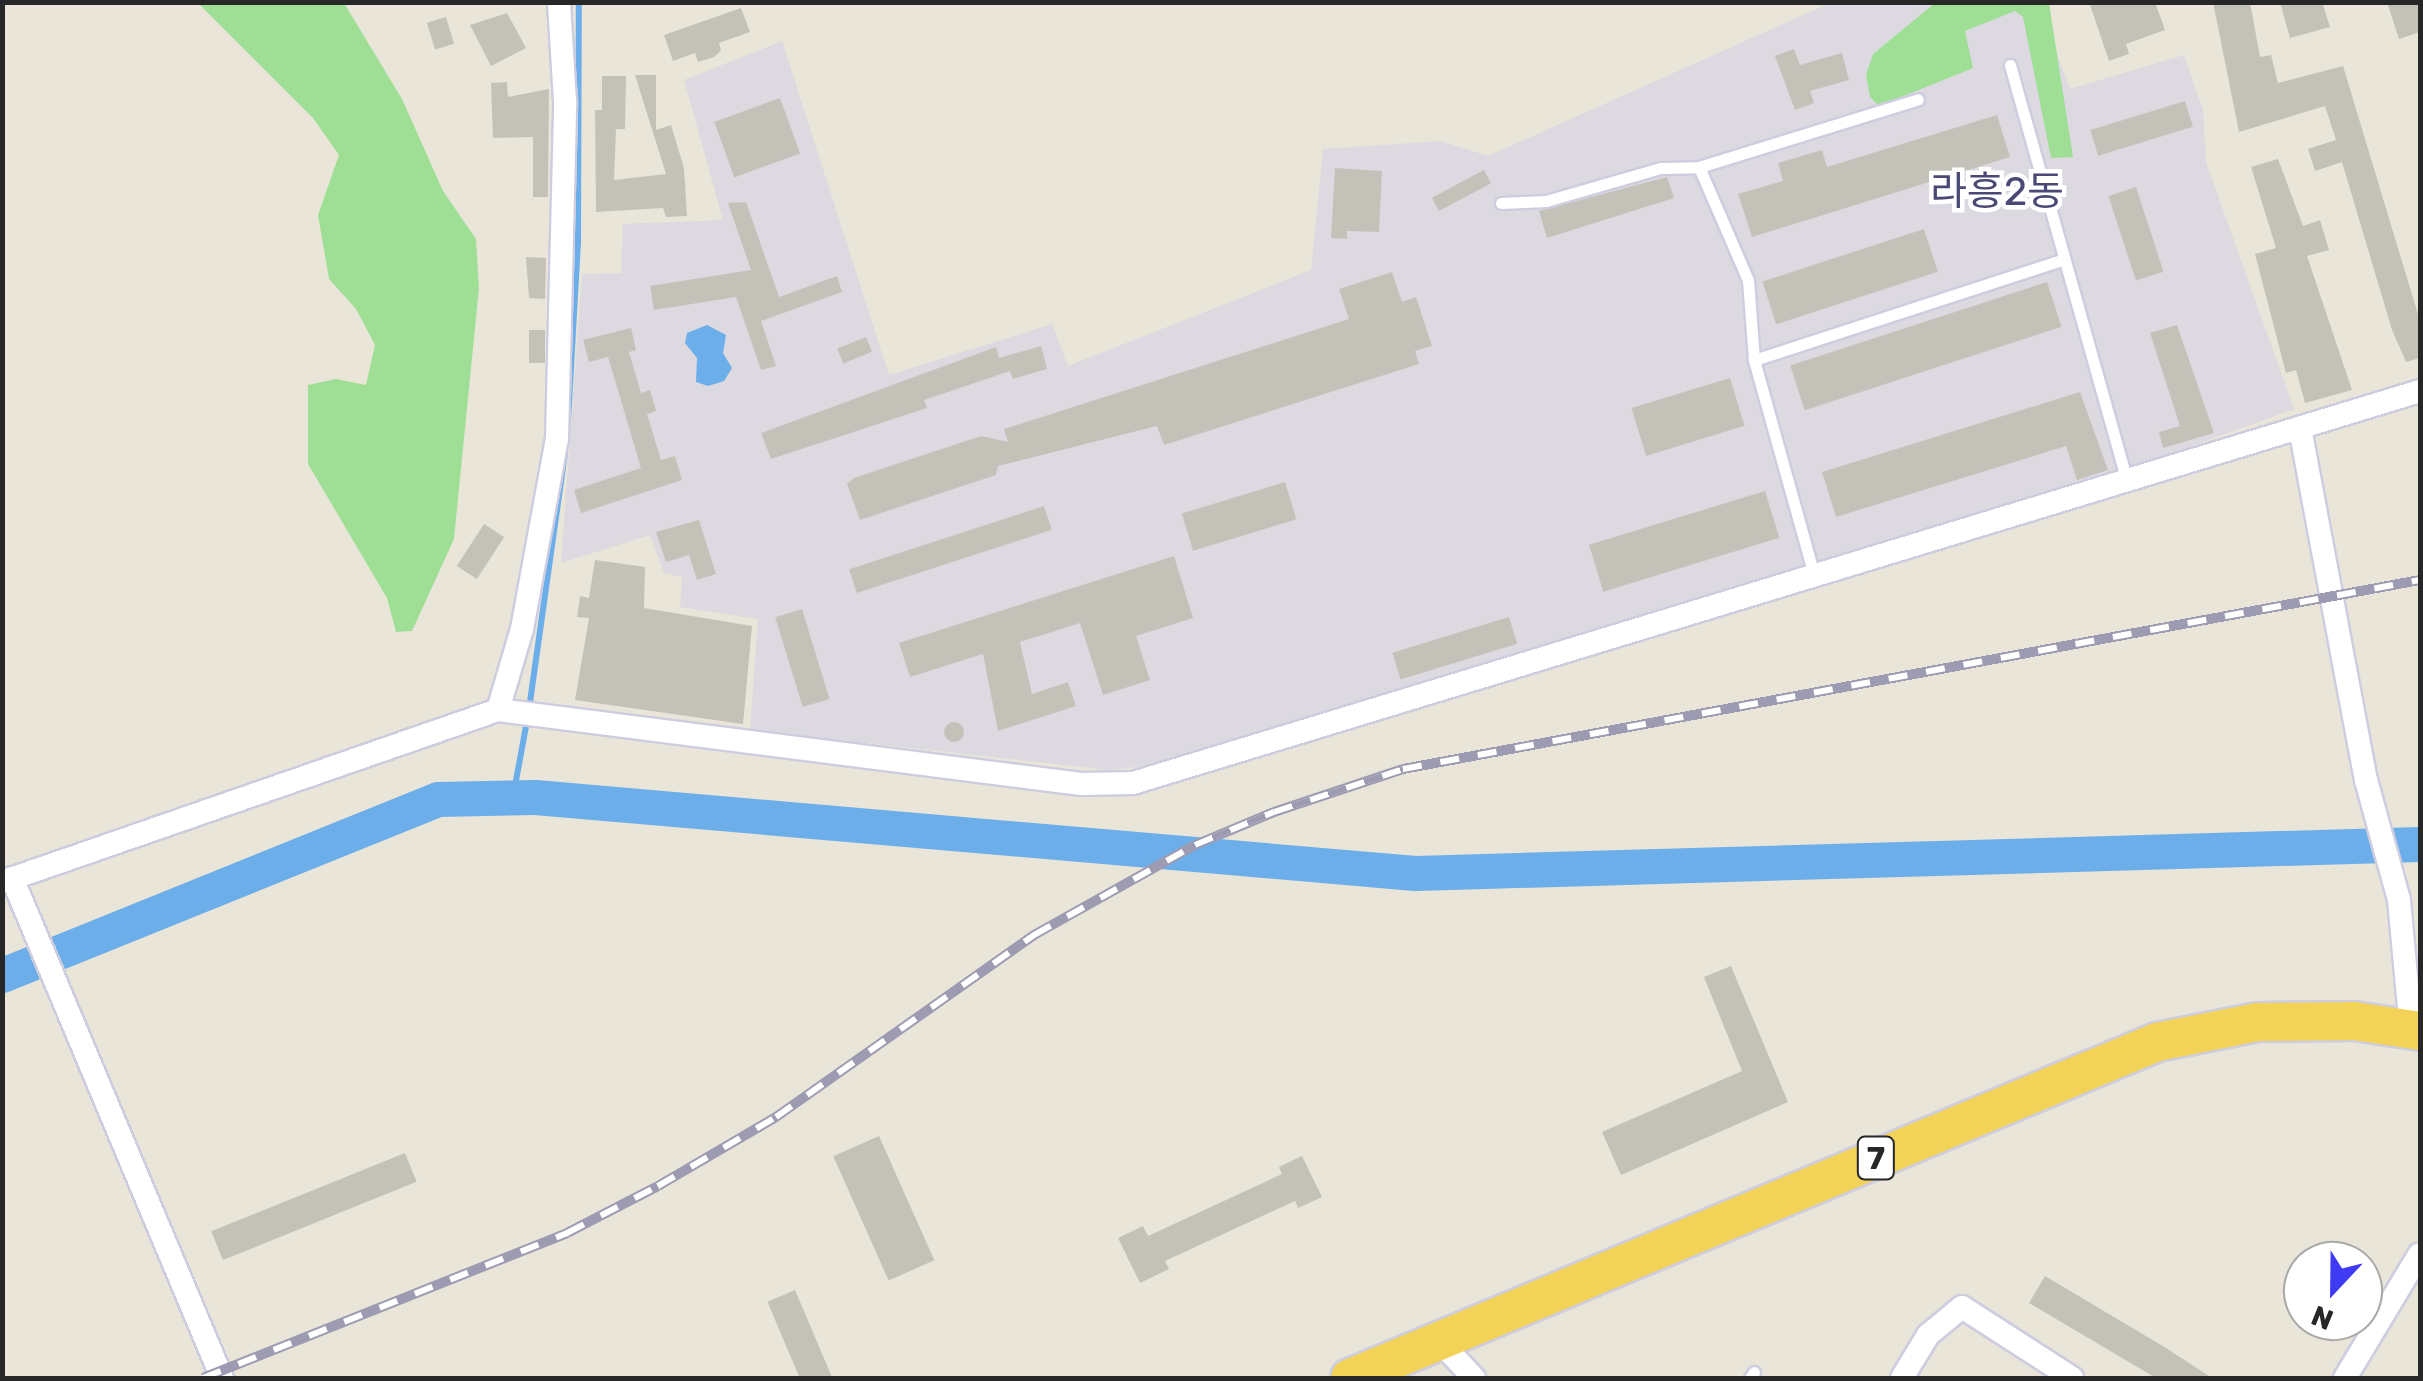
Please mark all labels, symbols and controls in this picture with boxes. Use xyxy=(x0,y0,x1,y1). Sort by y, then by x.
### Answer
district label: 라흥2동 xyxy=(1930,168,2064,216)
road number: 7 xyxy=(1856,1131,1896,1185)
north arrow xyxy=(2283,1241,2383,1341)
text: N xyxy=(2307,1298,2338,1336)

